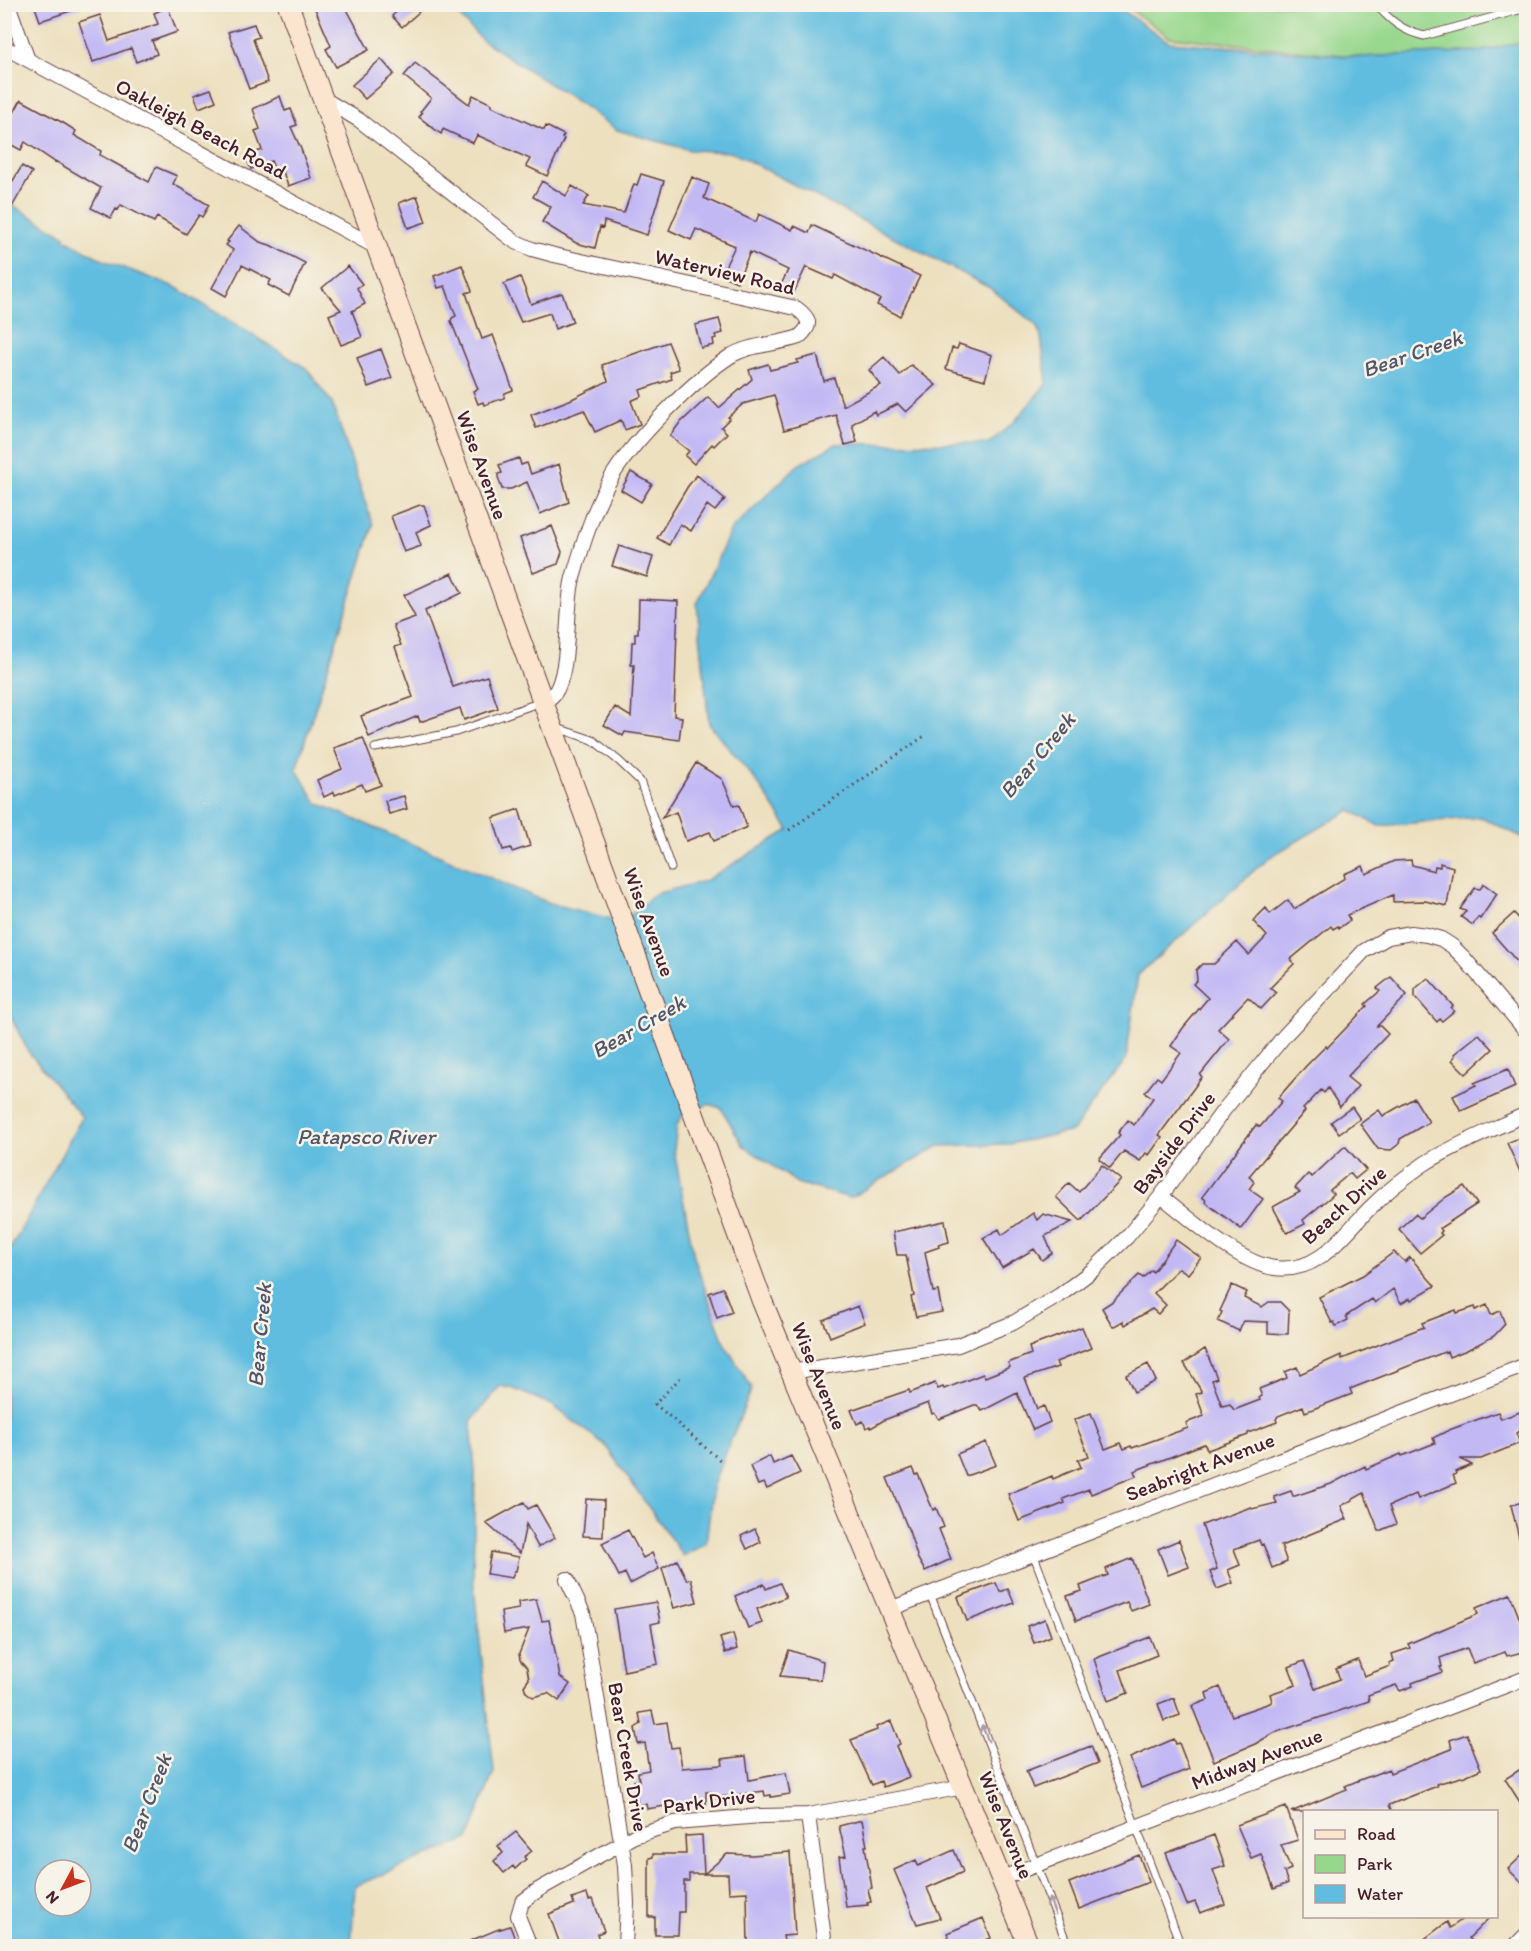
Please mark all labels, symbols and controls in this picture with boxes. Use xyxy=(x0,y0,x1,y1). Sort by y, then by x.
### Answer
street label: Oakleigh Beach Road xyxy=(111,73,292,184)
street label: Waterview Road xyxy=(652,243,798,300)
water label: Bear Creek xyxy=(1359,323,1467,383)
street label: Wise Avenue xyxy=(451,407,514,523)
water label: Bear Creek xyxy=(994,706,1082,804)
street label: Wise Avenue xyxy=(618,864,681,980)
water label: Bear Creek xyxy=(586,988,691,1064)
street label: Bayside Drive xyxy=(1127,1086,1220,1199)
water label: Patapsco River xyxy=(297,1123,437,1150)
street label: Beach Drive xyxy=(1296,1160,1391,1249)
water label: Bear Creek xyxy=(242,1280,278,1388)
street label: Wise Avenue xyxy=(786,1318,852,1433)
street label: Seabright Avenue xyxy=(1122,1427,1278,1506)
street label: Bear Creek Drive xyxy=(603,1680,654,1834)
street label: Midway Avenue xyxy=(1188,1722,1326,1795)
one-way arrow xyxy=(979,1724,990,1743)
water label: Bear Creek xyxy=(115,1748,178,1857)
street label: Wise Avenue xyxy=(973,1767,1039,1882)
street label: Park Drive xyxy=(661,1782,757,1819)
legend xyxy=(1303,1810,1498,1918)
text: Road xyxy=(1357,1823,1396,1845)
text: Park xyxy=(1357,1853,1392,1875)
north arrow xyxy=(33,1858,93,1918)
text: Water xyxy=(1357,1883,1403,1905)
text: N xyxy=(41,1887,63,1908)
one-way arrow xyxy=(1046,1897,1057,1916)

